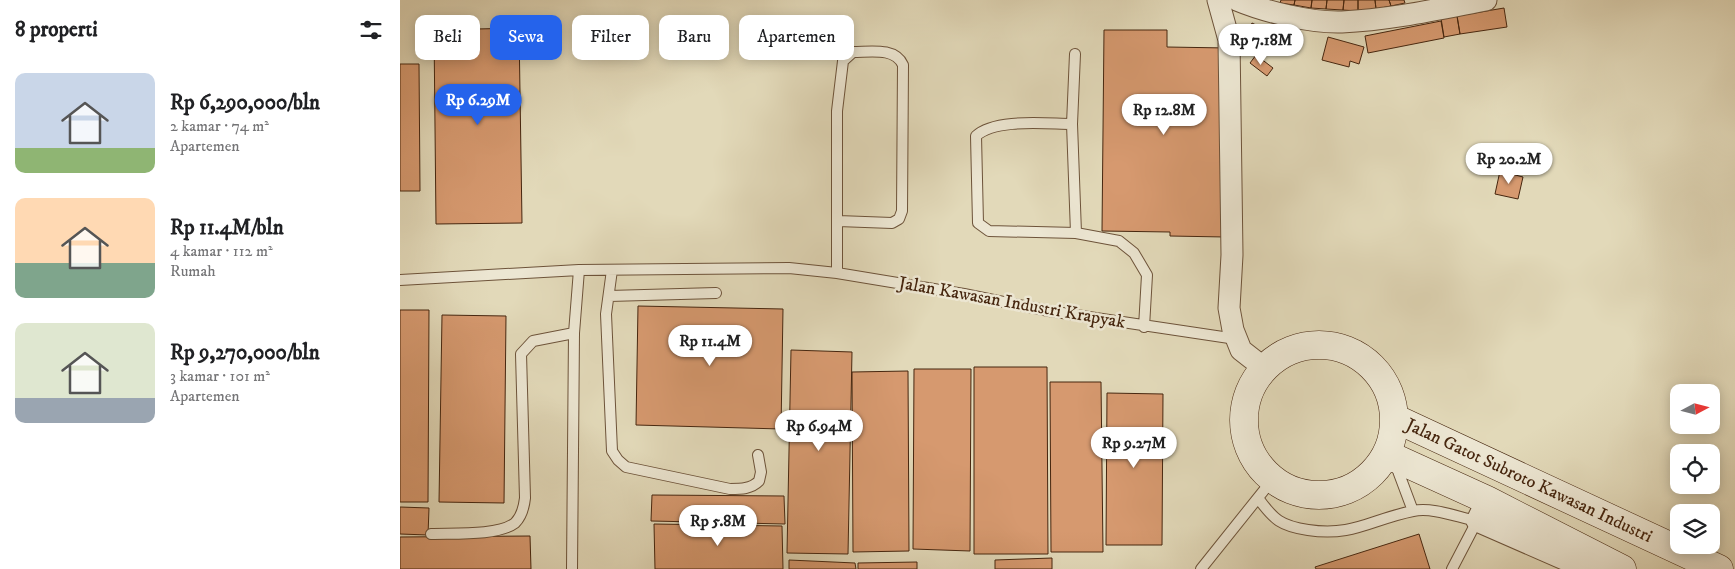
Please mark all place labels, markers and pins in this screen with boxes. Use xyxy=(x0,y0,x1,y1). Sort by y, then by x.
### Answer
pin: Rp 7.18M xyxy=(1209,23,1313,66)
pin: Rp 6.29M xyxy=(426,84,530,126)
pin: Rp 12.8M xyxy=(1112,94,1216,136)
pin: Rp 20.2M xyxy=(1457,142,1561,185)
pin: Rp 11.4M xyxy=(658,324,762,367)
pin: Rp 6.94M xyxy=(767,410,871,452)
pin: Rp 9.27M xyxy=(1082,426,1186,469)
pin: Rp 5.8M xyxy=(672,504,764,547)

